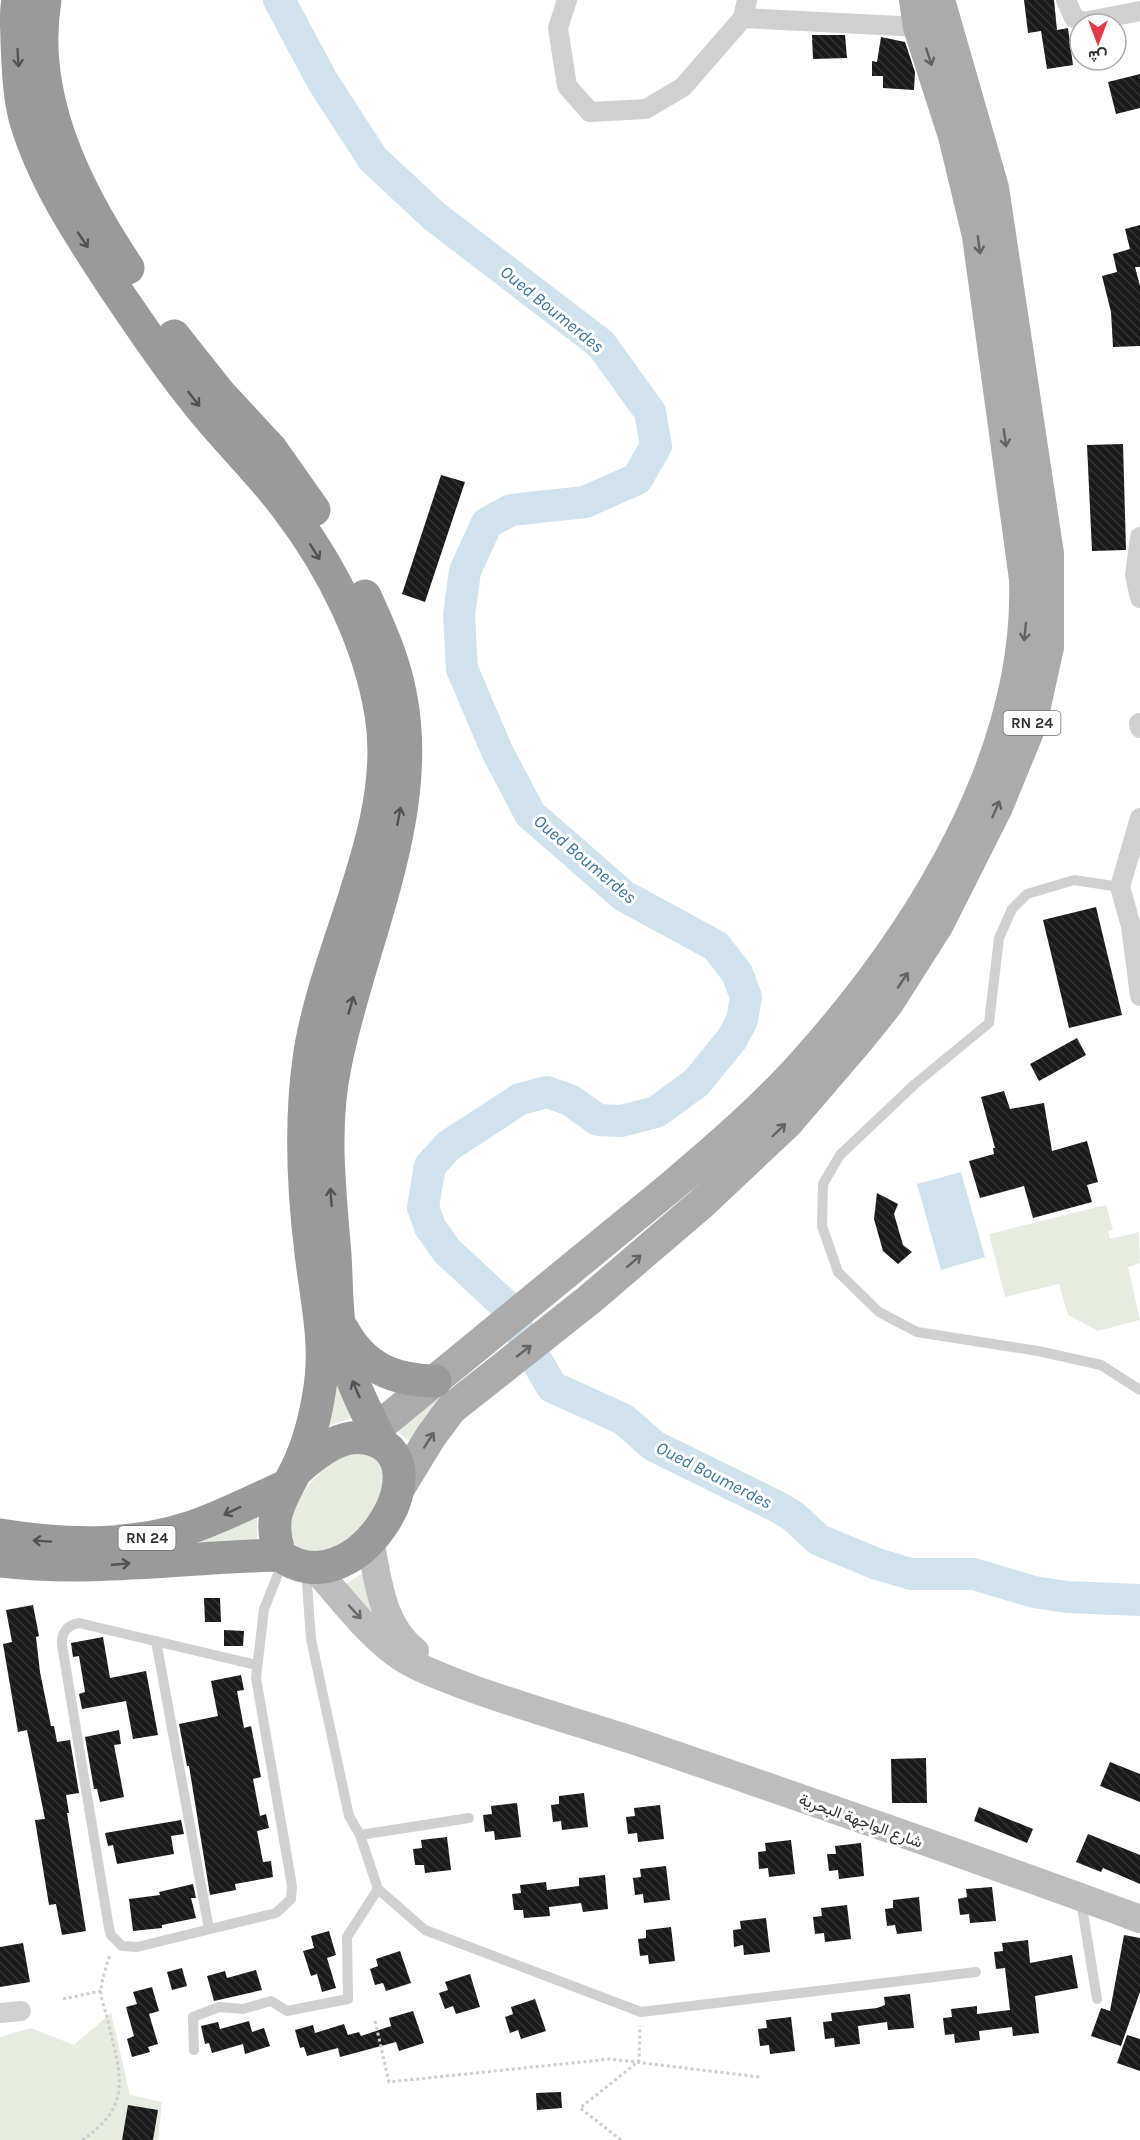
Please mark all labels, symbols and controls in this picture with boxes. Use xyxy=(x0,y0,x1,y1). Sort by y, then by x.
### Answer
north arrow xyxy=(1068,12,1128,72)
one-way arrow xyxy=(924,47,935,66)
text: ش xyxy=(1088,47,1108,66)
one-way arrow xyxy=(12,48,23,68)
one-way arrow xyxy=(76,231,89,248)
one-way arrow xyxy=(974,234,985,254)
water label: Oued Boumerdes xyxy=(496,261,608,357)
one-way arrow xyxy=(188,391,201,407)
one-way arrow xyxy=(1000,428,1011,447)
one-way arrow xyxy=(310,543,322,560)
one-way arrow xyxy=(1019,621,1030,641)
road number: RN 24 xyxy=(1004,711,1060,735)
one-way arrow xyxy=(992,800,1003,818)
one-way arrow xyxy=(394,807,405,826)
water label: Oued Boumerdes xyxy=(529,810,641,908)
one-way arrow xyxy=(897,972,910,989)
one-way arrow xyxy=(346,996,357,1015)
one-way arrow xyxy=(772,1123,787,1138)
one-way arrow xyxy=(325,1188,336,1208)
one-way arrow xyxy=(627,1254,642,1268)
one-way arrow xyxy=(515,1345,531,1358)
one-way arrow xyxy=(350,1381,361,1399)
one-way arrow xyxy=(422,1431,435,1448)
water label: Oued Boumerdes xyxy=(652,1436,776,1514)
one-way arrow xyxy=(224,1505,242,1517)
road number: RN 24 xyxy=(118,1526,176,1550)
one-way arrow xyxy=(33,1535,53,1546)
one-way arrow xyxy=(111,1558,131,1569)
one-way arrow xyxy=(347,1605,362,1620)
street label: شارع الواجهة البحرية xyxy=(796,1789,925,1854)

